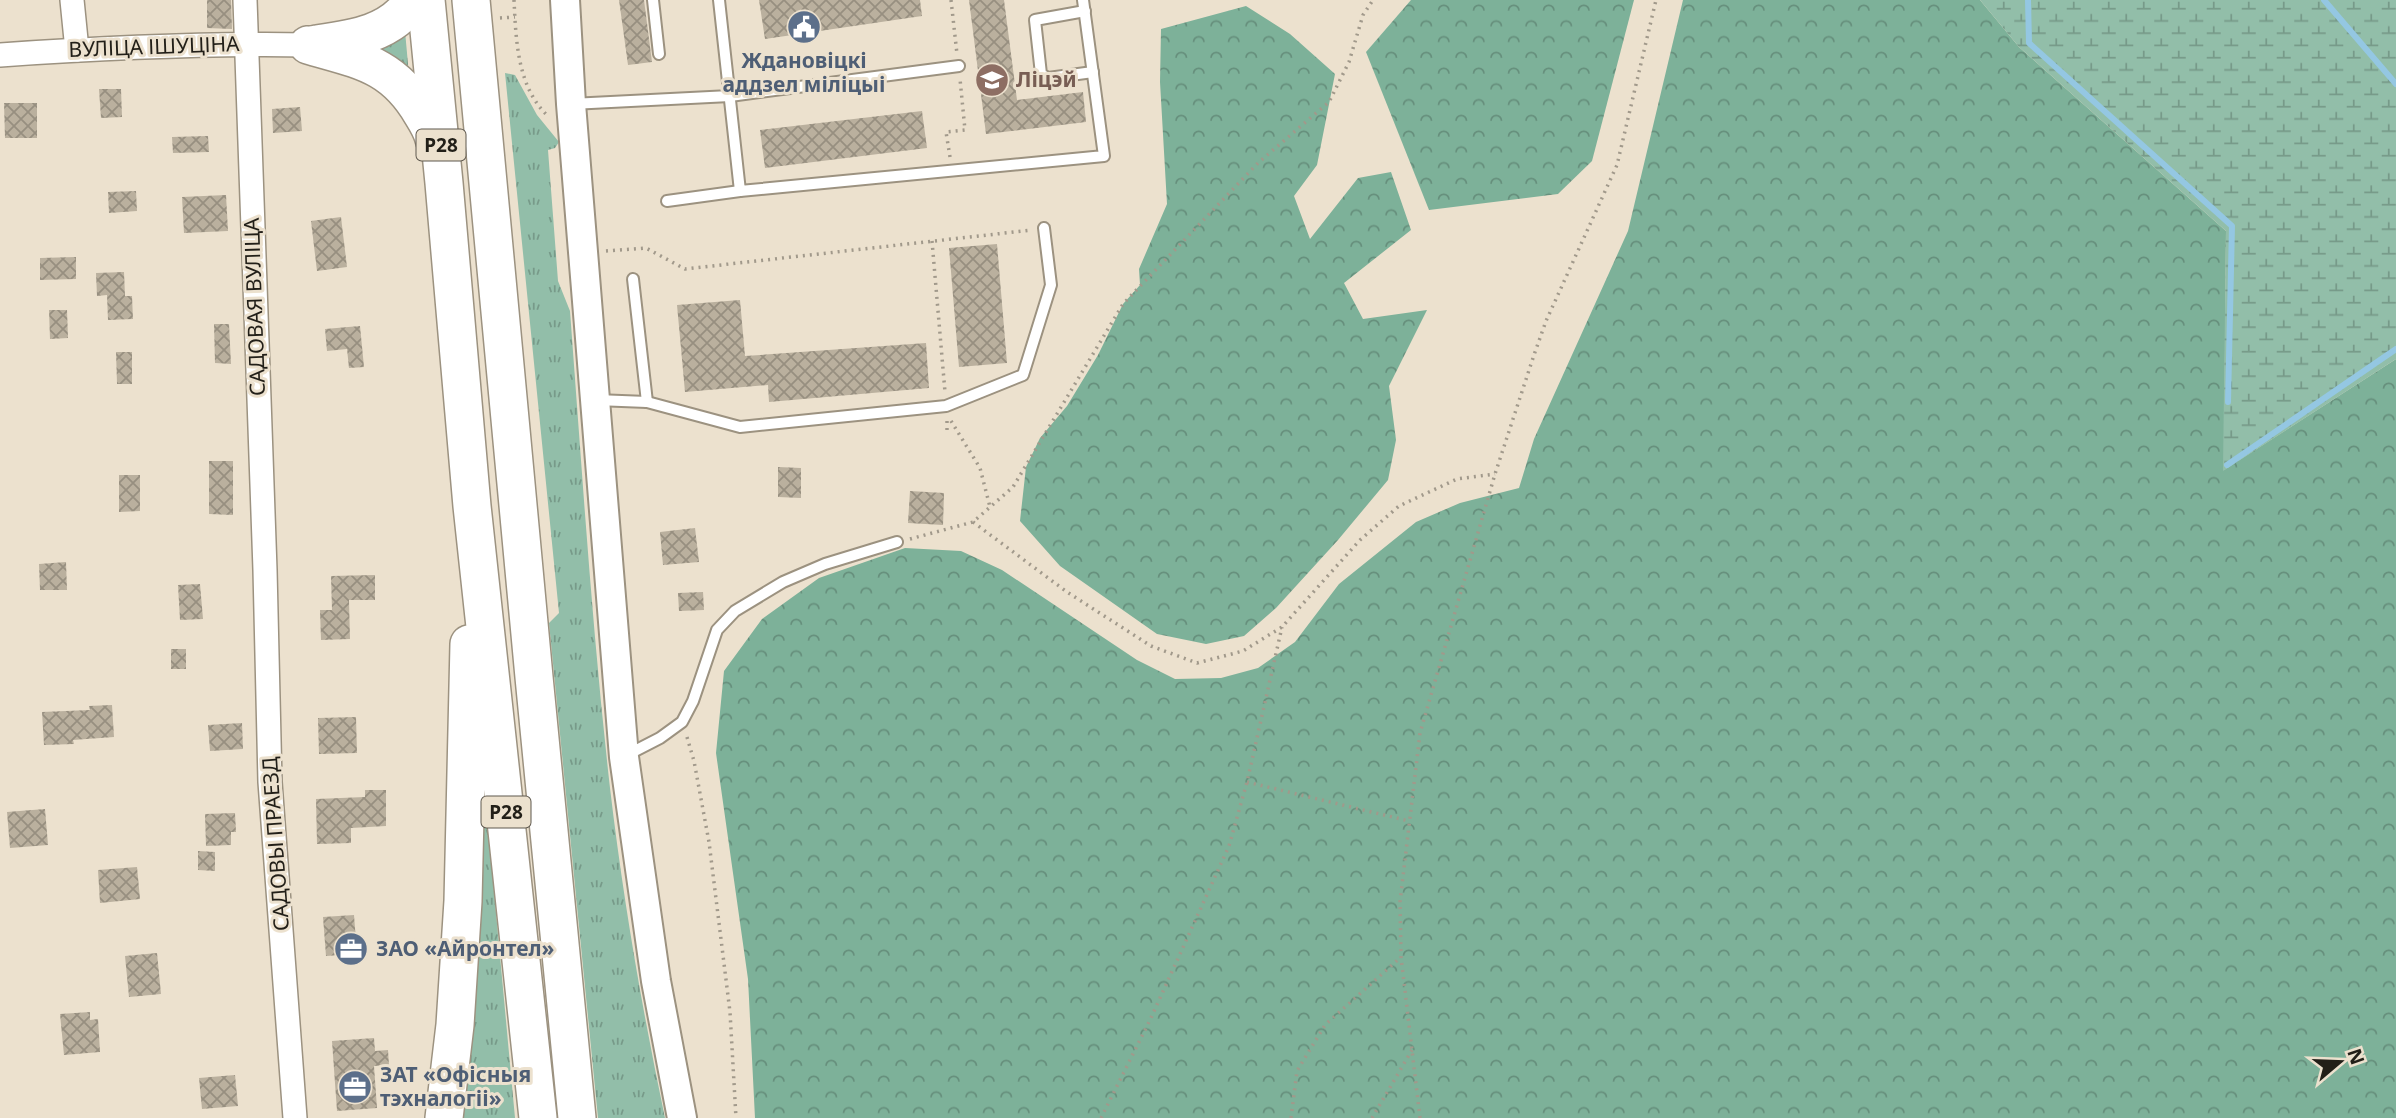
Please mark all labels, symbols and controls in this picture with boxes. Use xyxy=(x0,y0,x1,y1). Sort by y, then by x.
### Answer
public building icon: Ждановіцкі аддзел міліцыі xyxy=(785,8,823,46)
street label: ВУЛІЦА ІШУЦІНА xyxy=(68,29,240,63)
place label: Ждановіцкі аддзел міліцыі xyxy=(723,46,885,98)
school or university icon: Ліцэй xyxy=(973,61,1011,99)
place label: Ліцэй xyxy=(1016,65,1077,93)
road number: Р28 xyxy=(416,130,466,160)
street label: САДОВАЯ ВУЛІЦА xyxy=(237,217,271,397)
street label: САДОВЫ ПРАЕЗД xyxy=(255,755,295,932)
road number: Р28 xyxy=(482,796,530,828)
office icon: ЗАО «Айронтел» xyxy=(332,930,370,968)
place label: ЗАО «Айронтел» xyxy=(376,934,555,962)
north arrow xyxy=(2305,1027,2375,1097)
text: N xyxy=(2341,1045,2371,1068)
place label: ЗАТ «Офісныя тэхналогіі» xyxy=(380,1060,531,1112)
office icon: ЗАТ «Офісныя тэхналогіі» xyxy=(336,1068,374,1106)

